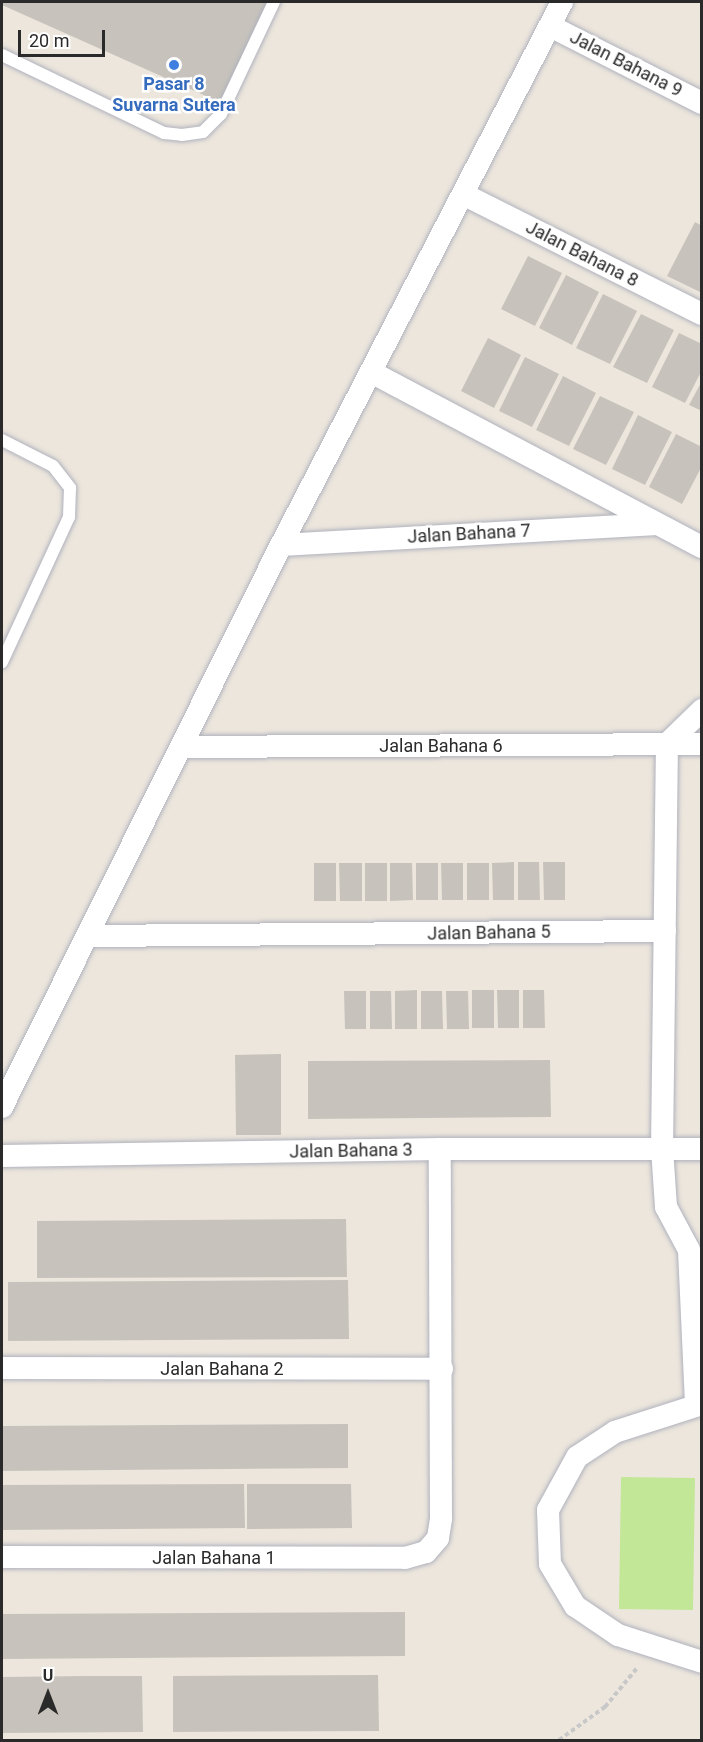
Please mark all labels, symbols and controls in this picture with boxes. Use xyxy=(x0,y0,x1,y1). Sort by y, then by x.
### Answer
scale bar xyxy=(21,18,108,56)
street label: Jalan Bahana 9 xyxy=(566,26,686,102)
text: 20 m xyxy=(29,30,69,51)
marker: Pasar 8 Suvarna Sutera xyxy=(167,58,181,72)
place label: Pasar 8 Suvarna Sutera xyxy=(112,74,236,116)
street label: Jalan Bahana 8 xyxy=(522,216,642,292)
street label: Jalan Bahana 7 xyxy=(407,520,531,548)
street label: Jalan Bahana 6 xyxy=(379,735,503,757)
street label: Jalan Bahana 5 xyxy=(427,921,551,945)
street label: Jalan Bahana 3 xyxy=(289,1139,413,1163)
street label: Jalan Bahana 2 xyxy=(160,1358,284,1380)
street label: Jalan Bahana 1 xyxy=(152,1547,276,1569)
north arrow xyxy=(18,1664,78,1724)
text: U xyxy=(43,1666,53,1685)

